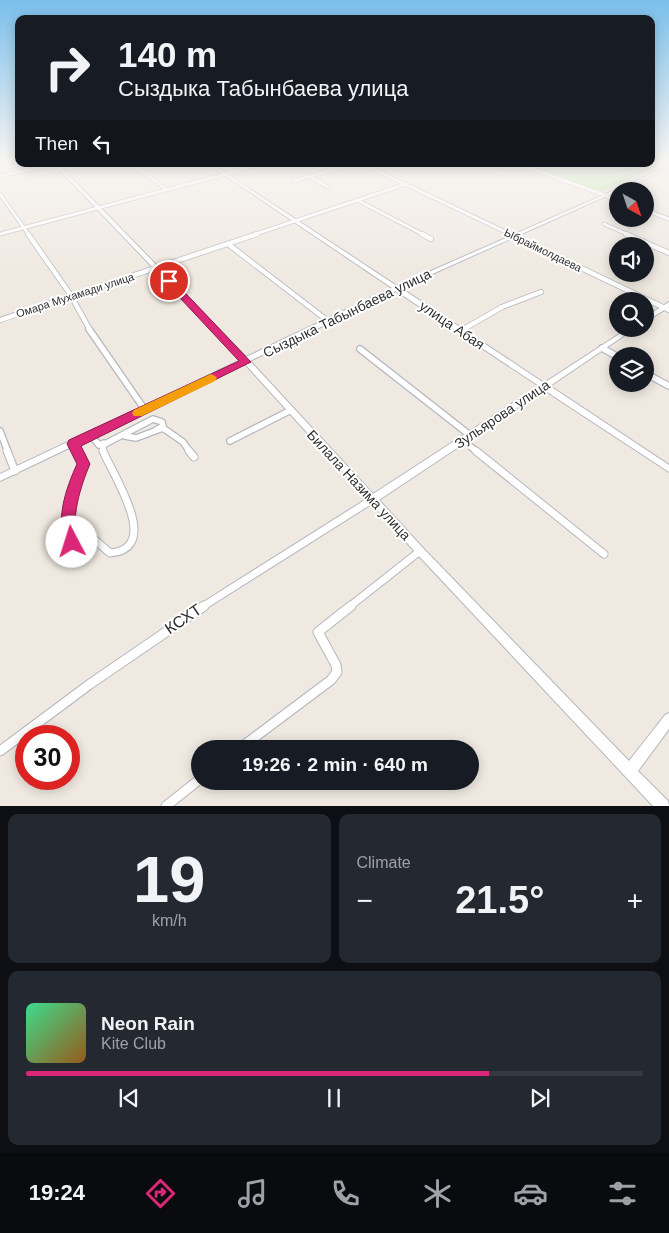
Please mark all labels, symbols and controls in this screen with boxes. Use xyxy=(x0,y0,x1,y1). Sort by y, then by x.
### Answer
icon: right xyxy=(35,35,100,100)
text: 140 m xyxy=(118,35,217,74)
text: Сыздыка Табынбаева улица xyxy=(118,76,409,101)
icon: left xyxy=(88,130,116,158)
text: Then xyxy=(35,133,78,154)
north arrow xyxy=(609,182,654,228)
map controls xyxy=(609,182,654,392)
street label: Ыбраймолдаева xyxy=(502,226,585,274)
button: sound xyxy=(609,237,654,282)
pin xyxy=(148,260,190,302)
street label: Сыздыка Табынбаева улица xyxy=(260,265,434,361)
icon: arrive xyxy=(155,267,183,295)
street label: Омара Мухамади улица xyxy=(14,270,136,320)
button: search xyxy=(609,292,654,337)
street label: улица Абая xyxy=(417,297,487,353)
button: layers xyxy=(609,347,654,392)
street label: Зульярова улица xyxy=(451,376,553,452)
street label: Билала Назима улица xyxy=(304,427,414,543)
position arrow xyxy=(45,515,97,567)
street label: КСХТ xyxy=(162,601,205,637)
speed limit sign: 30 xyxy=(15,725,80,790)
text: 19:26 · 2 min · 640 m xyxy=(242,754,428,775)
text: 19 xyxy=(133,843,205,916)
text: Climate xyxy=(357,854,411,871)
text: 21.5° xyxy=(455,879,544,921)
text: − xyxy=(357,885,373,916)
text: + xyxy=(627,885,643,916)
text: km/h xyxy=(152,912,187,929)
text: Neon Rain xyxy=(101,1013,195,1034)
text: Kite Club xyxy=(101,1035,166,1052)
icon: previous xyxy=(115,1084,143,1112)
icon: pause xyxy=(320,1084,348,1112)
icon: next xyxy=(526,1084,554,1112)
icon: directions xyxy=(143,1176,178,1211)
icon: music xyxy=(235,1176,270,1211)
icon: phone xyxy=(328,1176,363,1211)
icon: climate xyxy=(420,1176,455,1211)
icon: car xyxy=(513,1176,548,1211)
icon: filters xyxy=(605,1176,640,1211)
text: 19:24 xyxy=(29,1180,85,1205)

